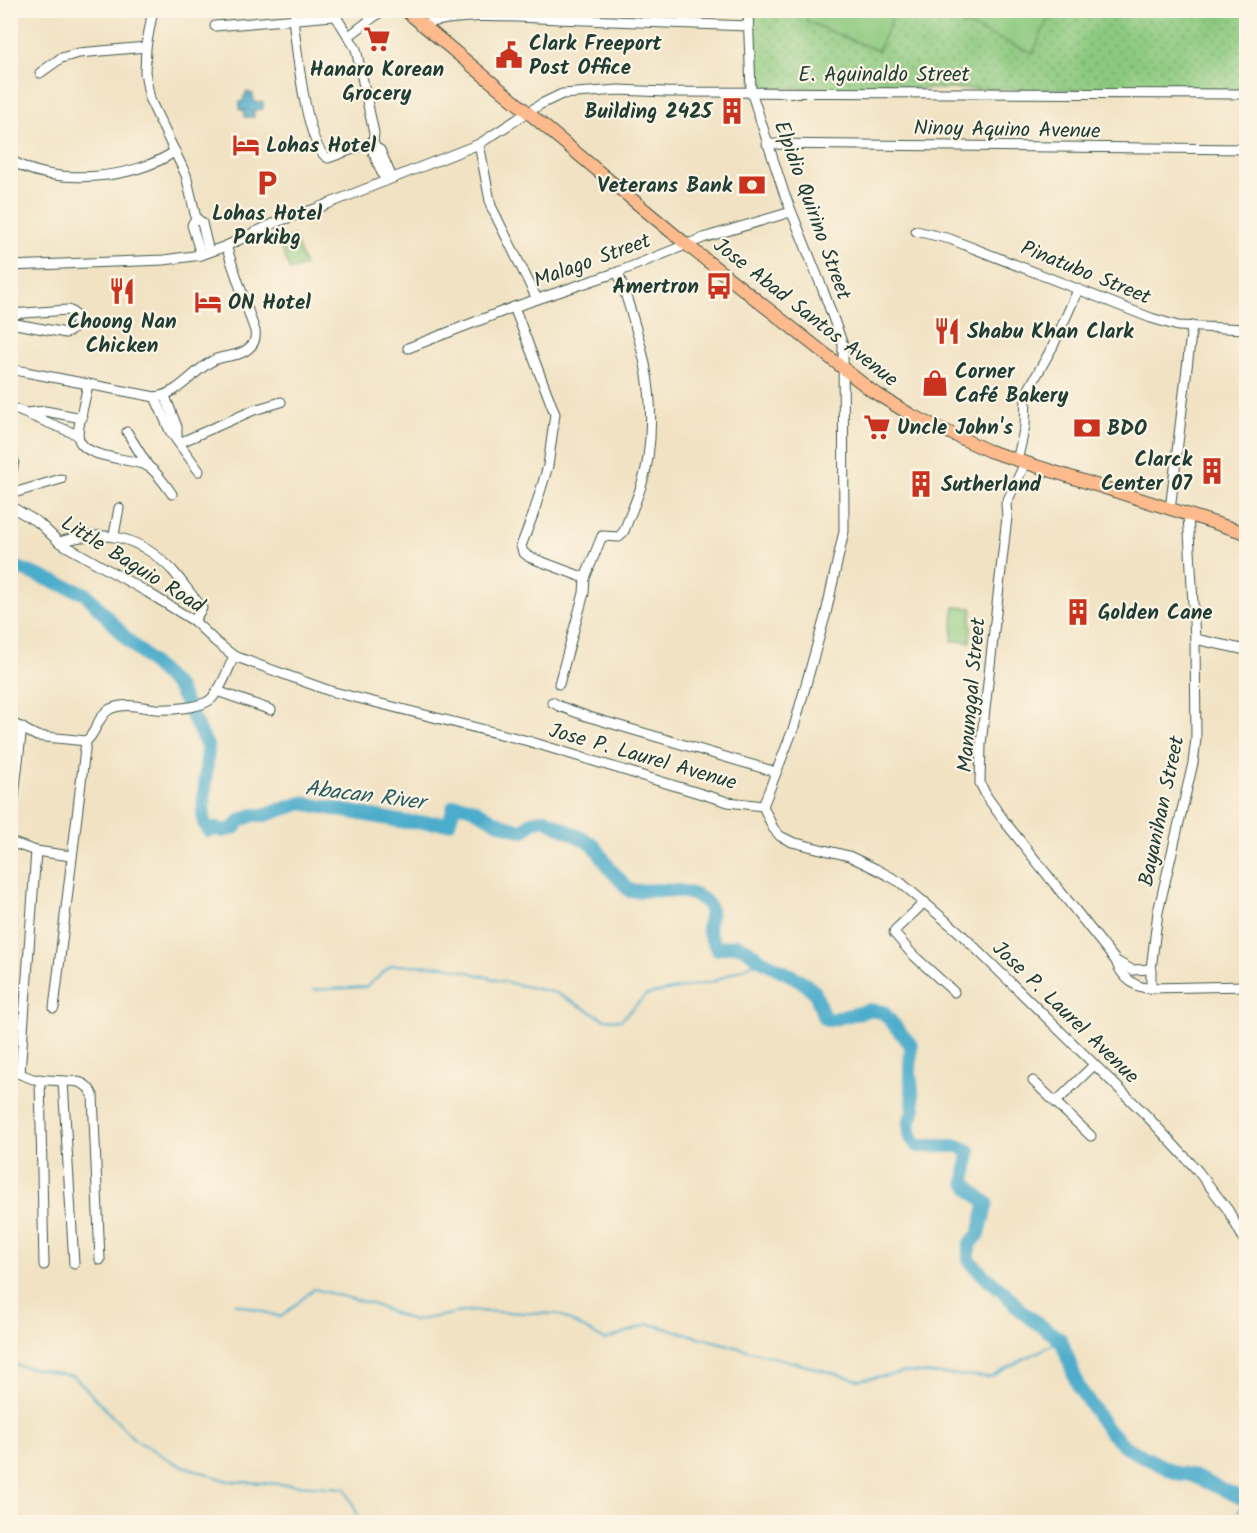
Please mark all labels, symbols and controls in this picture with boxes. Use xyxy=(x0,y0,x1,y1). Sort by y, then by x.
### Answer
supermarket icon: Hanaro Korean Grocery xyxy=(362,24,392,54)
place label: Clark Freeport Post Office xyxy=(529,28,662,85)
public building icon: Clark Freeport Post Office xyxy=(494,40,524,70)
place label: Hanaro Korean Grocery xyxy=(310,54,444,111)
street label: E. Aguinaldo Street xyxy=(798,59,971,92)
place label: Building 2425 xyxy=(584,96,714,129)
building icon: Building 2425 xyxy=(717,96,747,126)
street label: Ninoy Aquino Avenue xyxy=(913,112,1101,149)
street label: Elpidio Quirino Street xyxy=(764,116,860,306)
hotel icon: Lohas Hotel xyxy=(231,130,261,160)
place label: Lohas Hotel xyxy=(266,130,376,163)
parking icon: Lohas Hotel Parkibg xyxy=(252,168,282,198)
place label: Veterans Bank xyxy=(597,170,733,203)
bank icon: Veterans Bank xyxy=(737,170,767,200)
place label: Lohas Hotel Parkibg xyxy=(212,198,322,255)
street label: Malago Street xyxy=(529,225,657,298)
street label: Jose Abad Santos Avenue xyxy=(705,230,905,397)
street label: Pinatubo Street xyxy=(1015,232,1156,315)
place label: Amertron xyxy=(612,271,699,304)
bus stop icon: Amertron xyxy=(704,271,734,301)
restaurant icon: Choong Nan Chicken xyxy=(107,276,137,306)
hotel icon: ON Hotel xyxy=(193,287,223,317)
place label: ON Hotel xyxy=(228,287,311,320)
place label: Choong Nan Chicken xyxy=(67,306,177,363)
restaurant icon: Shabu Khan Clark xyxy=(932,316,962,346)
place label: Shabu Khan Clark xyxy=(967,316,1134,349)
place label: Corner Café Bakery xyxy=(955,356,1068,413)
shop icon: Corner Café Bakery xyxy=(920,368,950,398)
supermarket icon: Uncle John's xyxy=(862,412,892,442)
place label: Uncle John's xyxy=(897,412,1013,445)
bank icon: BDO xyxy=(1072,413,1102,443)
place label: BDO xyxy=(1107,413,1147,446)
place label: Clarck Center 07 xyxy=(1101,444,1193,501)
building icon: Clarck Center 07 xyxy=(1197,456,1227,486)
building icon: Sutherland xyxy=(906,469,936,499)
place label: Sutherland xyxy=(941,469,1042,502)
street label: Little Baguio Road xyxy=(54,508,211,623)
building icon: Golden Cane xyxy=(1063,597,1093,627)
place label: Golden Cane xyxy=(1098,597,1213,630)
street label: Manunggal Street xyxy=(949,615,996,774)
street label: Jose P. Laurel Avenue xyxy=(545,715,741,800)
street label: Bayanihan Street xyxy=(1130,732,1195,890)
water label: Abacan River xyxy=(303,772,431,822)
street label: Jose P. Laurel Avenue xyxy=(984,934,1147,1093)

